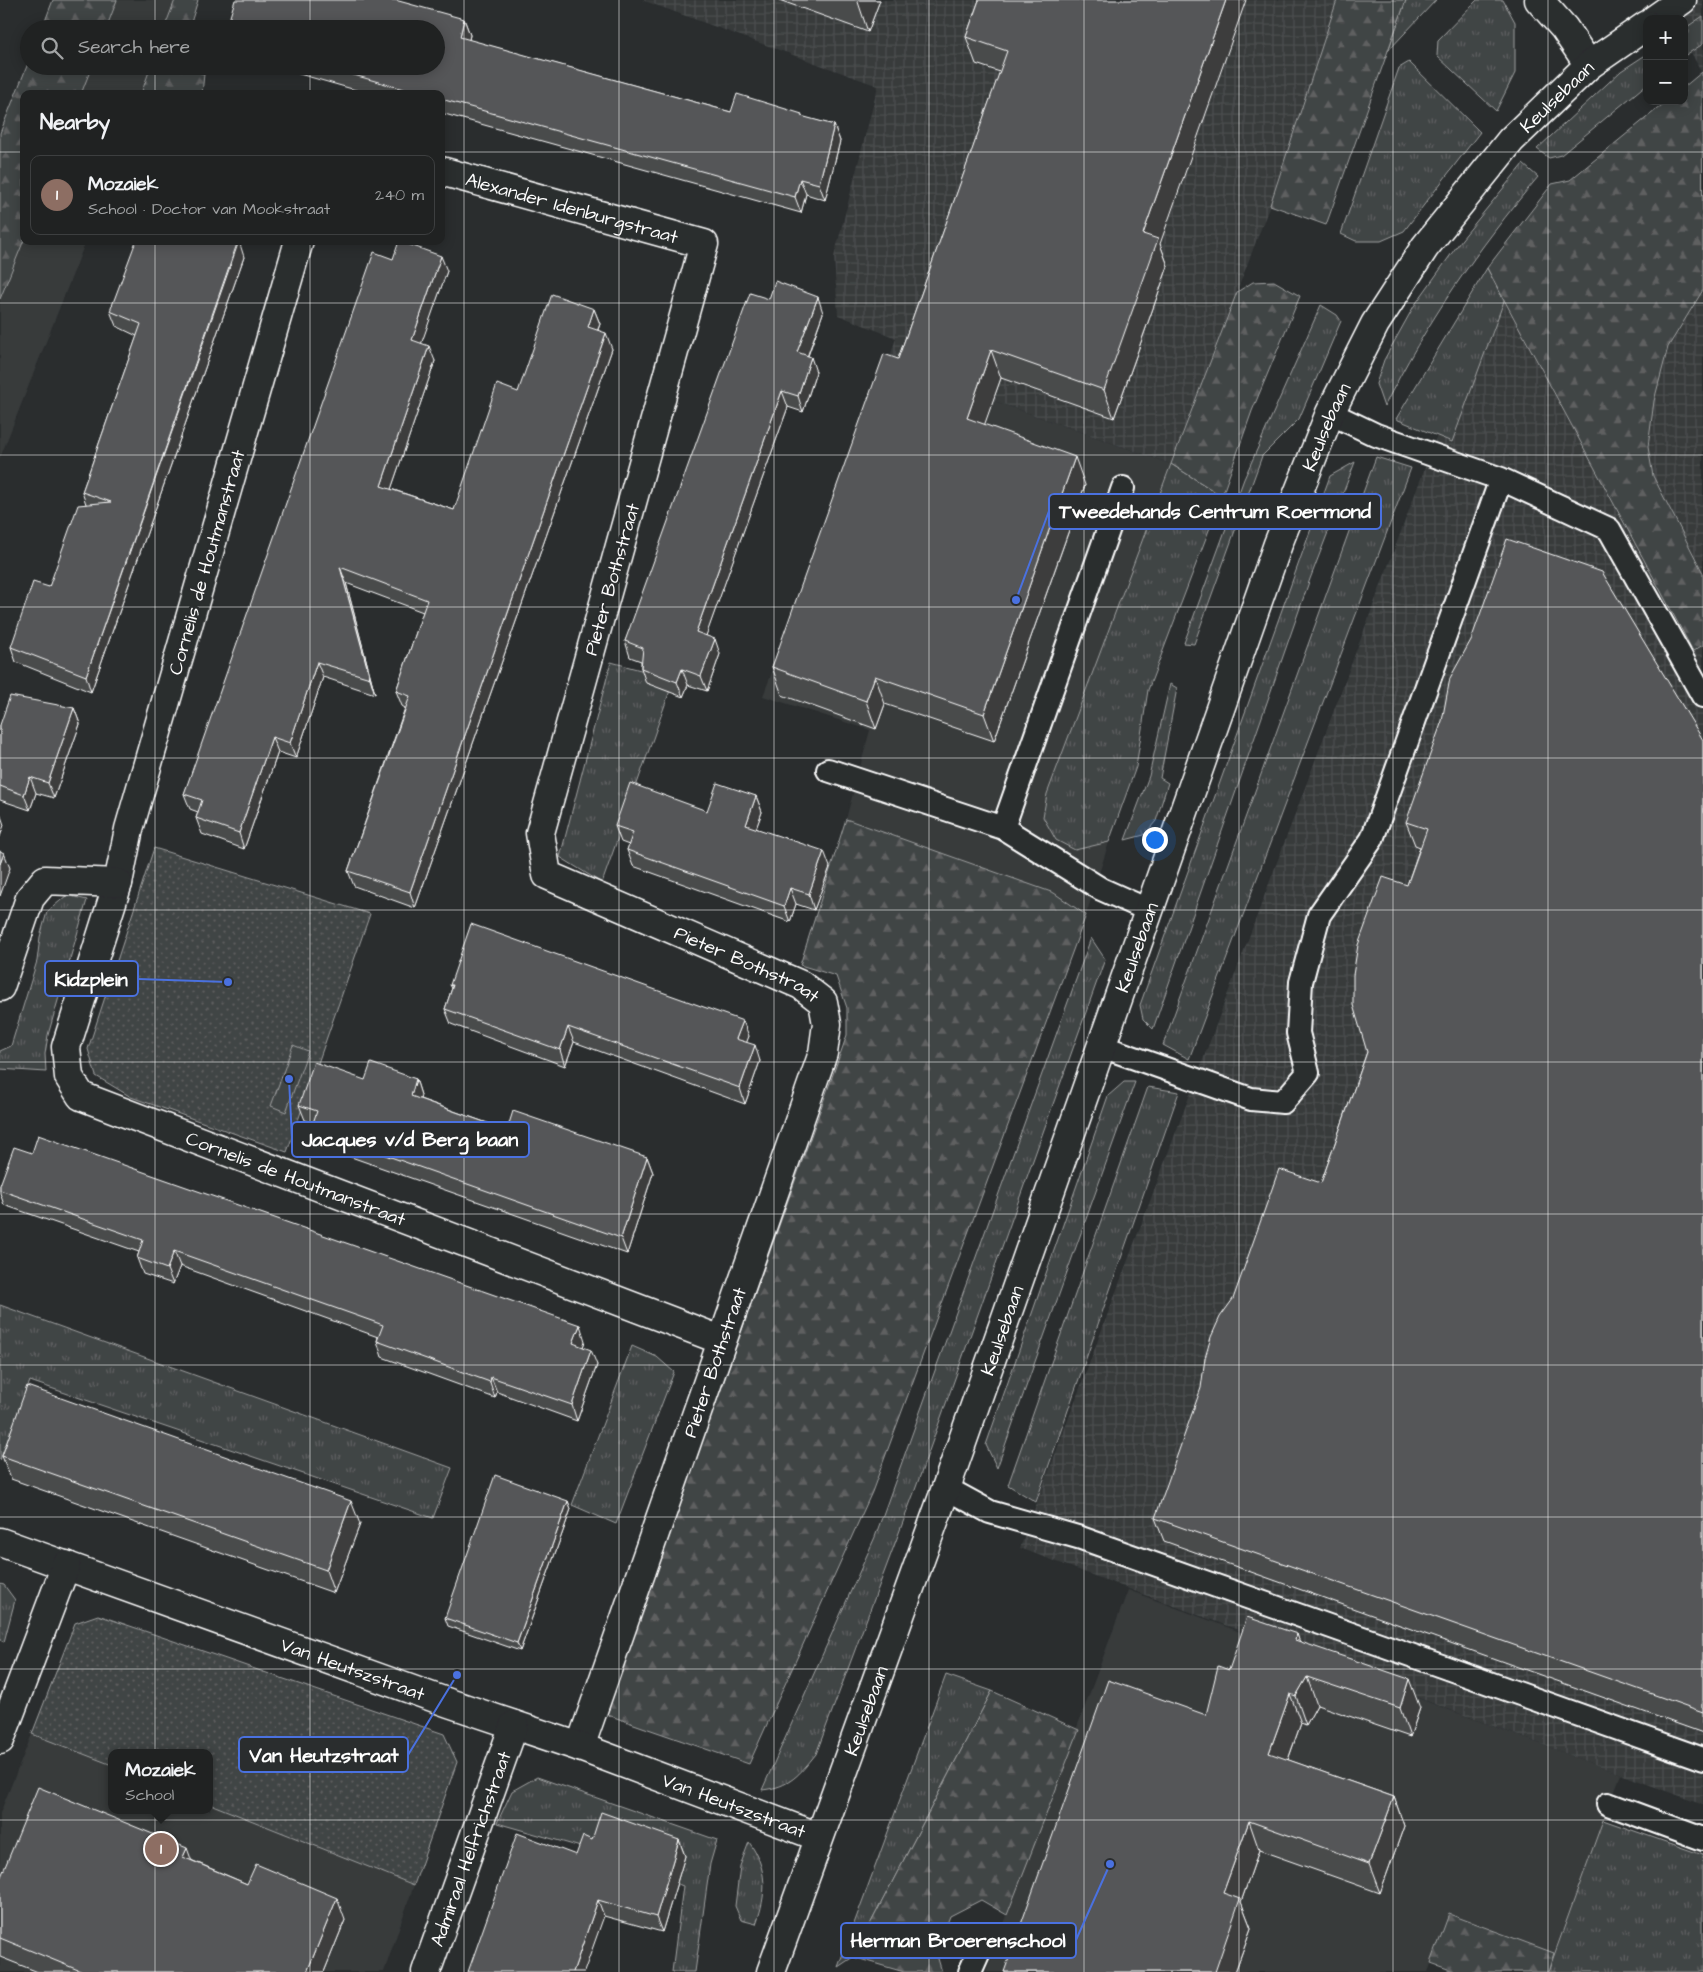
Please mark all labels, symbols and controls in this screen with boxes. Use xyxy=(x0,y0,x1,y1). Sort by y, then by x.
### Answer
map controls xyxy=(1643,15,1688,105)
button: + xyxy=(1643,15,1688,60)
search box xyxy=(20,20,445,75)
icon: search xyxy=(38,34,66,62)
text: Search here xyxy=(78,34,190,61)
street label: Keulsebaan xyxy=(1514,55,1601,140)
button: − xyxy=(1643,60,1688,105)
text: Nearby xyxy=(40,108,110,137)
street label: Alexander Idenburgstraat xyxy=(462,166,681,251)
text: Mozaiek xyxy=(88,171,158,198)
text: 1 xyxy=(56,184,58,206)
text: 240 m xyxy=(375,184,424,206)
text: School · Doctor van Mookstraat xyxy=(88,198,330,220)
street label: Keulsebaan xyxy=(1296,378,1358,475)
street label: Cornelis de Houtmanstraat xyxy=(162,446,253,678)
callout: Tweedehands Centrum Roermond xyxy=(1049,494,1381,529)
text: Tweedehands Centrum Roermond xyxy=(1058,498,1372,526)
street label: Pieter Bothstraat xyxy=(578,500,647,659)
your location xyxy=(1142,827,1168,853)
street label: Keulsebaan xyxy=(1109,899,1166,996)
street label: Pieter Bothstraat xyxy=(670,920,825,1010)
callout: Kidzplein xyxy=(45,961,138,996)
text: Kidzplein xyxy=(54,966,128,994)
callout: Jacques v/d Berg baan xyxy=(292,1122,529,1157)
street label: Cornelis de Houtmanstraat xyxy=(182,1125,410,1234)
text: Jacques v/d Berg baan xyxy=(301,1126,518,1155)
street label: Keulsebaan xyxy=(975,1282,1031,1379)
street label: Pieter Bothstraat xyxy=(677,1283,754,1441)
street label: Van Heutszstraat xyxy=(277,1632,429,1708)
street label: Keulsebaan xyxy=(838,1662,896,1760)
callout: Van Heutzstraat xyxy=(239,1737,408,1772)
text: Van Heutzstraat xyxy=(248,1742,400,1770)
street label: Admiraal Helfrichstraat xyxy=(424,1747,519,1951)
popup xyxy=(108,1749,213,1814)
text: Mozaiek xyxy=(125,1757,196,1784)
street label: Van Heutszstraat xyxy=(658,1767,810,1846)
text: School xyxy=(125,1784,174,1806)
pin: 1 xyxy=(145,1830,177,1868)
callout: Herman Broerenschool xyxy=(841,1923,1076,1958)
text: Herman Broerenschool xyxy=(850,1927,1066,1955)

